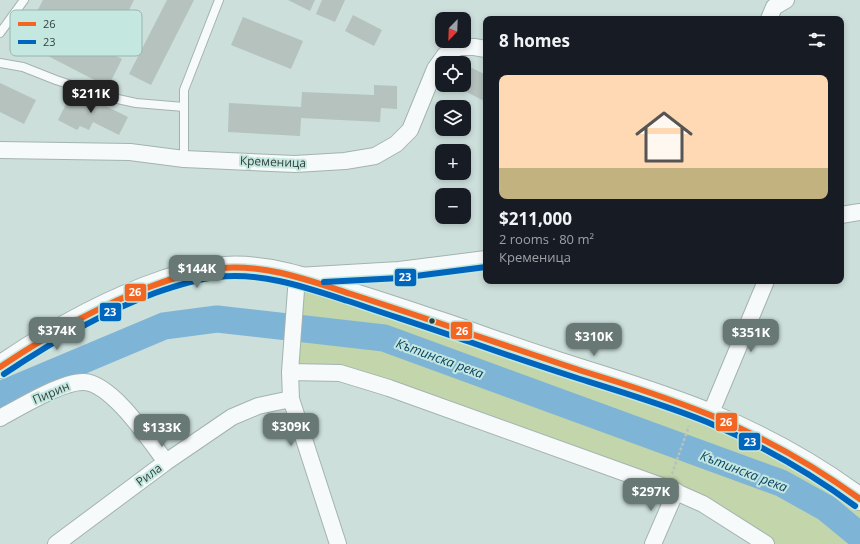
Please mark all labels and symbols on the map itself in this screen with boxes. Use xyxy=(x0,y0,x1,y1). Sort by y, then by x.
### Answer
legend xyxy=(10,10,142,56)
north arrow xyxy=(435,12,471,48)
text: 26 xyxy=(43,16,56,31)
text: 23 xyxy=(43,34,56,49)
pin: $211K xyxy=(63,80,119,114)
street label: Кременица xyxy=(240,152,306,171)
pin: $144K xyxy=(169,255,225,289)
line badge: 23 xyxy=(394,268,417,287)
text: 23 xyxy=(399,269,411,284)
line badge: 26 xyxy=(124,283,147,302)
text: 26 xyxy=(129,284,141,299)
line badge: 23 xyxy=(99,302,122,322)
text: 23 xyxy=(104,304,116,319)
unlabelled marker xyxy=(427,316,437,326)
pin: $374K xyxy=(29,317,85,351)
pin: $351K xyxy=(723,319,779,353)
line badge: 26 xyxy=(450,321,473,340)
text: 26 xyxy=(456,323,468,338)
pin: $310K xyxy=(566,323,622,357)
water label: Кътинска река xyxy=(394,334,487,382)
street label: Пирин xyxy=(30,377,72,408)
line badge: 26 xyxy=(715,412,738,432)
pin: $309K xyxy=(263,413,319,447)
pin: $133K xyxy=(134,414,190,448)
text: 26 xyxy=(720,414,732,429)
line badge: 23 xyxy=(738,432,761,451)
text: 23 xyxy=(744,434,756,449)
water label: Кътинска река xyxy=(698,446,791,496)
street label: Рила xyxy=(132,459,165,490)
pin: $297K xyxy=(623,478,679,512)

